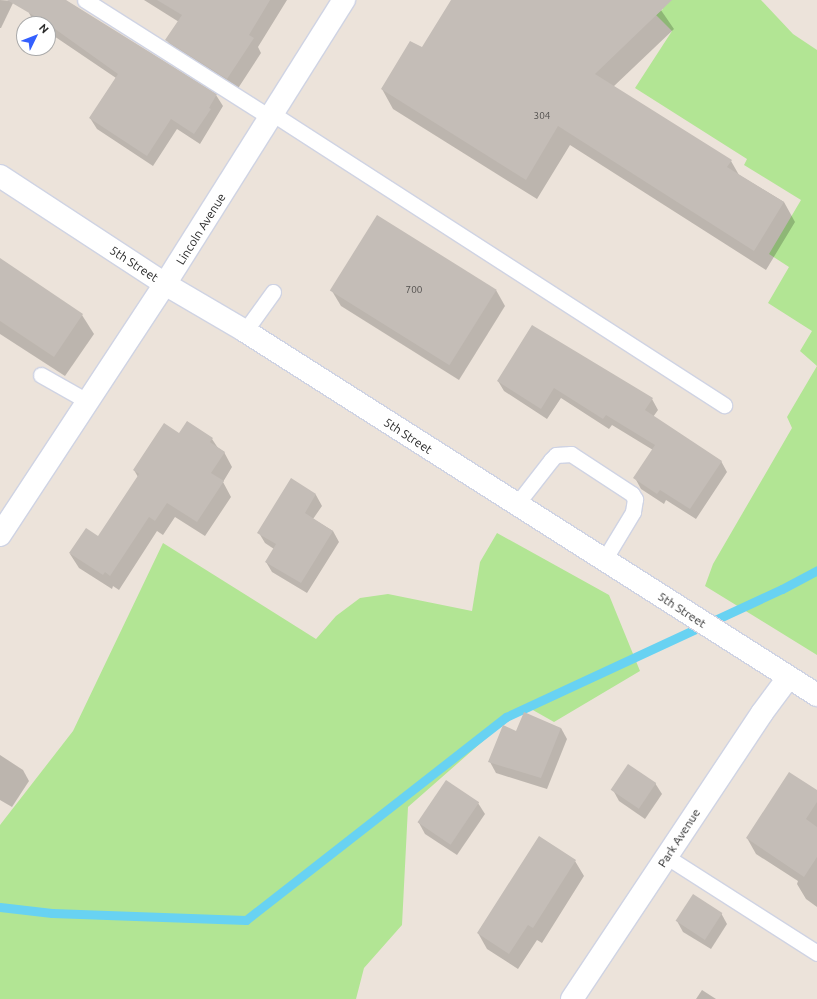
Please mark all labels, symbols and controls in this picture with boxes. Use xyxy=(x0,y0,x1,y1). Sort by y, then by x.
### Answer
north arrow xyxy=(16,16,56,56)
text: N xyxy=(37,21,51,36)
house number: 304 xyxy=(534,110,550,122)
street label: Lincoln Avenue xyxy=(173,191,229,267)
street label: 5th Street xyxy=(107,243,161,285)
house number: 700 xyxy=(406,284,422,296)
street label: 5th Street xyxy=(381,415,435,457)
street label: 5th Street xyxy=(655,589,709,631)
street label: Park Avenue xyxy=(655,806,703,870)

